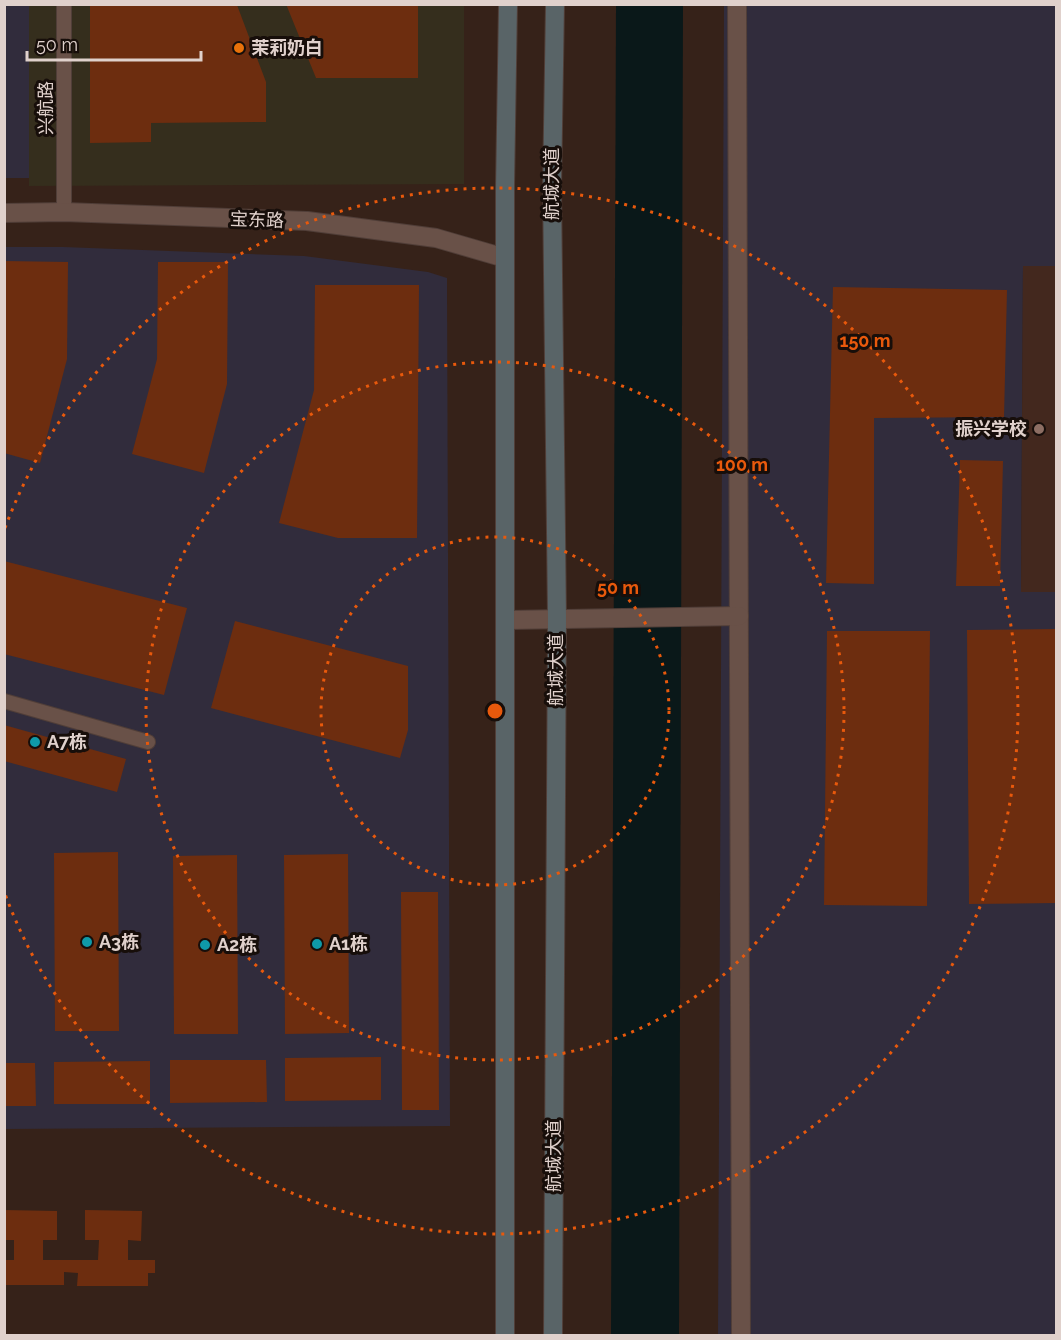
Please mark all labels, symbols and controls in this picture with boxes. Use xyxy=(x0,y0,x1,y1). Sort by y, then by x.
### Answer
scale bar xyxy=(27,24,201,62)
text: 50 m xyxy=(36,34,78,55)
place label: 茉莉奶白 xyxy=(251,37,323,58)
marker: 茉莉奶白 xyxy=(232,41,246,55)
street label: 兴航路 xyxy=(35,81,56,135)
street label: 航城大道 xyxy=(541,148,562,220)
street label: 宝东路 xyxy=(230,208,284,231)
text: 150 m xyxy=(840,330,891,351)
place label: 振兴学校 xyxy=(955,418,1027,439)
marker: 振兴学校 xyxy=(1032,422,1046,436)
text: 100 m xyxy=(716,454,768,475)
text: 50 m xyxy=(597,577,639,598)
street label: 航城大道 xyxy=(545,634,566,706)
centre of rings xyxy=(485,701,505,721)
place label: A7栋 xyxy=(47,731,87,752)
marker: A7栋 xyxy=(28,735,42,749)
place label: A3栋 xyxy=(99,931,139,952)
place label: A1栋 xyxy=(329,933,368,954)
place label: A2栋 xyxy=(217,934,257,955)
marker: A3栋 xyxy=(80,935,94,949)
marker: A1栋 xyxy=(310,937,324,951)
marker: A2栋 xyxy=(198,938,212,952)
street label: 航城大道 xyxy=(543,1120,564,1192)

